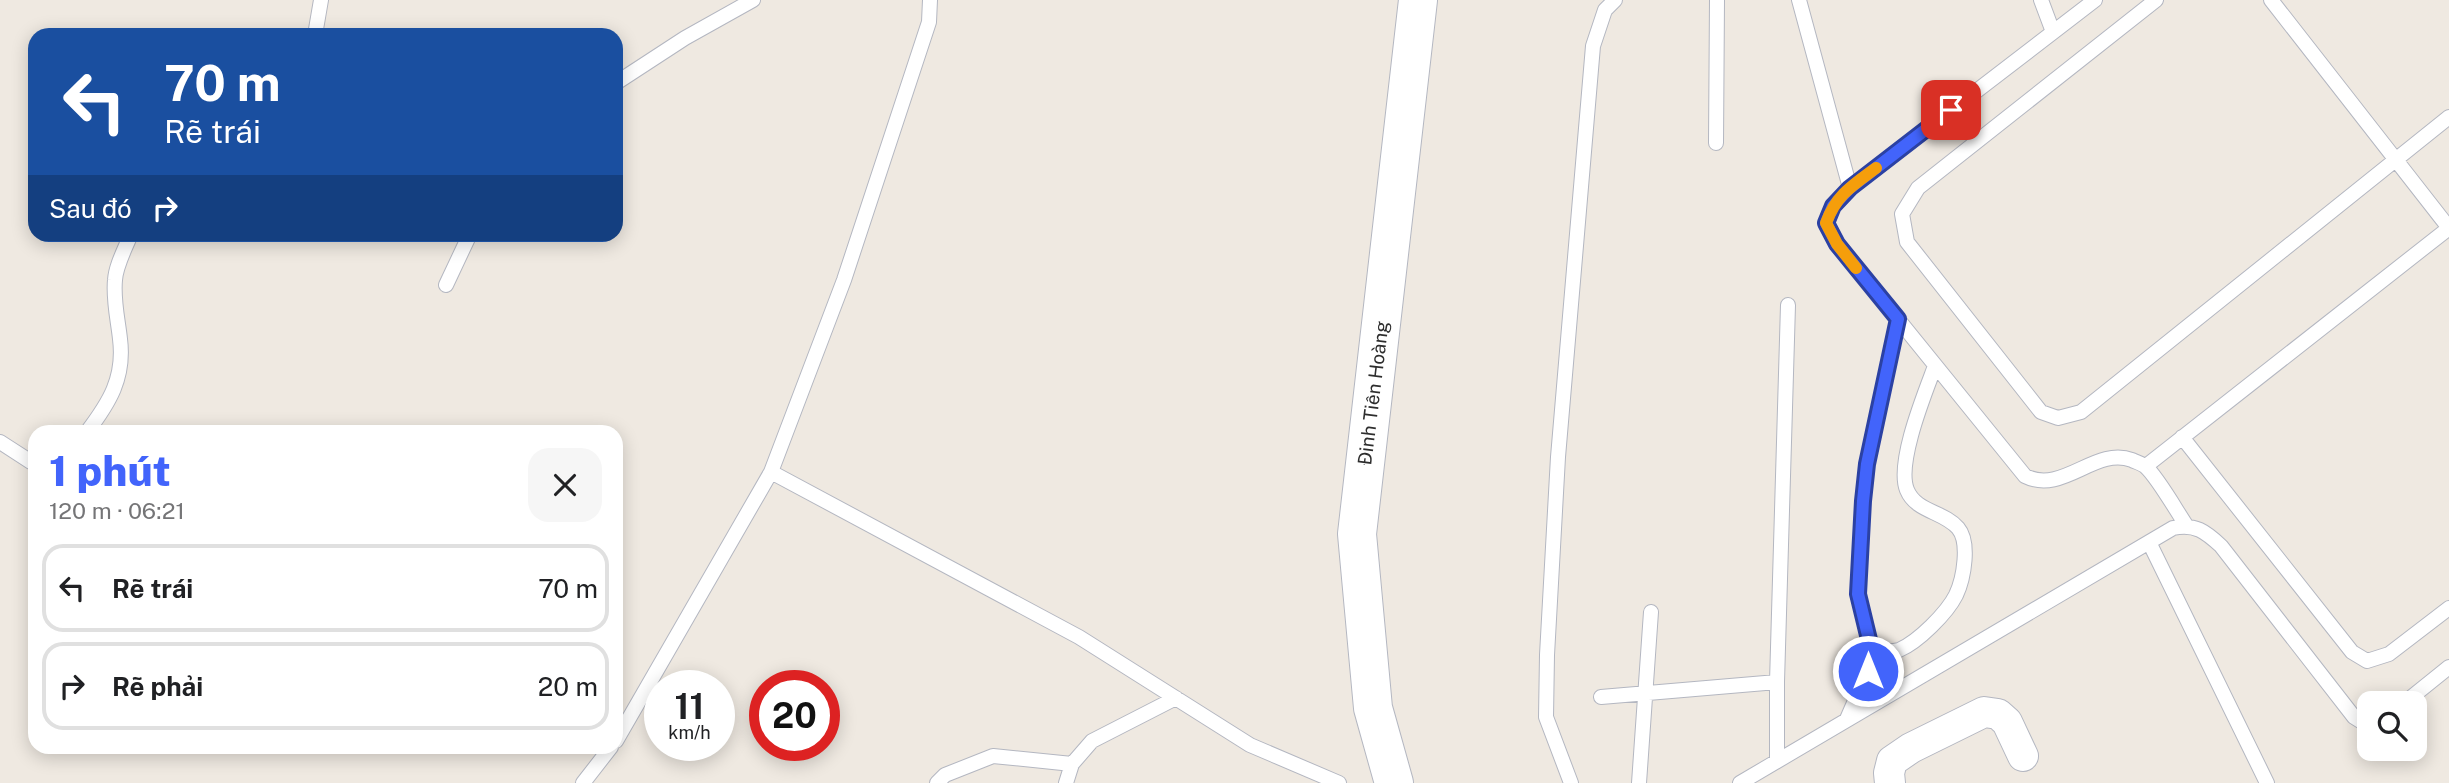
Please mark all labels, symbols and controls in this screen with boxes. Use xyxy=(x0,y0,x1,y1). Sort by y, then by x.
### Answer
text: 70 m xyxy=(164,54,281,112)
icon: left xyxy=(49,56,140,147)
pin xyxy=(1921,80,1981,140)
icon: arrive xyxy=(1932,91,1970,129)
text: Rẽ trái xyxy=(164,113,261,150)
icon: right xyxy=(146,189,184,227)
text: Sau đó xyxy=(49,193,132,224)
street label: Đinh Tiên Hoàng xyxy=(1353,319,1393,467)
text: 1 phút xyxy=(49,446,171,495)
button: close xyxy=(528,448,602,522)
text: 120 m · 06:21 xyxy=(49,497,185,524)
icon: left xyxy=(53,569,91,607)
text: Rẽ trái xyxy=(112,573,193,604)
text: 70 m xyxy=(538,573,598,604)
position arrow xyxy=(1831,634,1905,708)
icon: right xyxy=(53,667,91,705)
speed limit sign: 20 xyxy=(749,670,840,761)
text: Rẽ phải xyxy=(112,671,203,702)
text: 20 m xyxy=(538,671,598,702)
text: 11 xyxy=(675,686,704,727)
map controls xyxy=(2357,691,2427,761)
button: search xyxy=(2357,691,2427,761)
text: km/h xyxy=(668,722,711,743)

